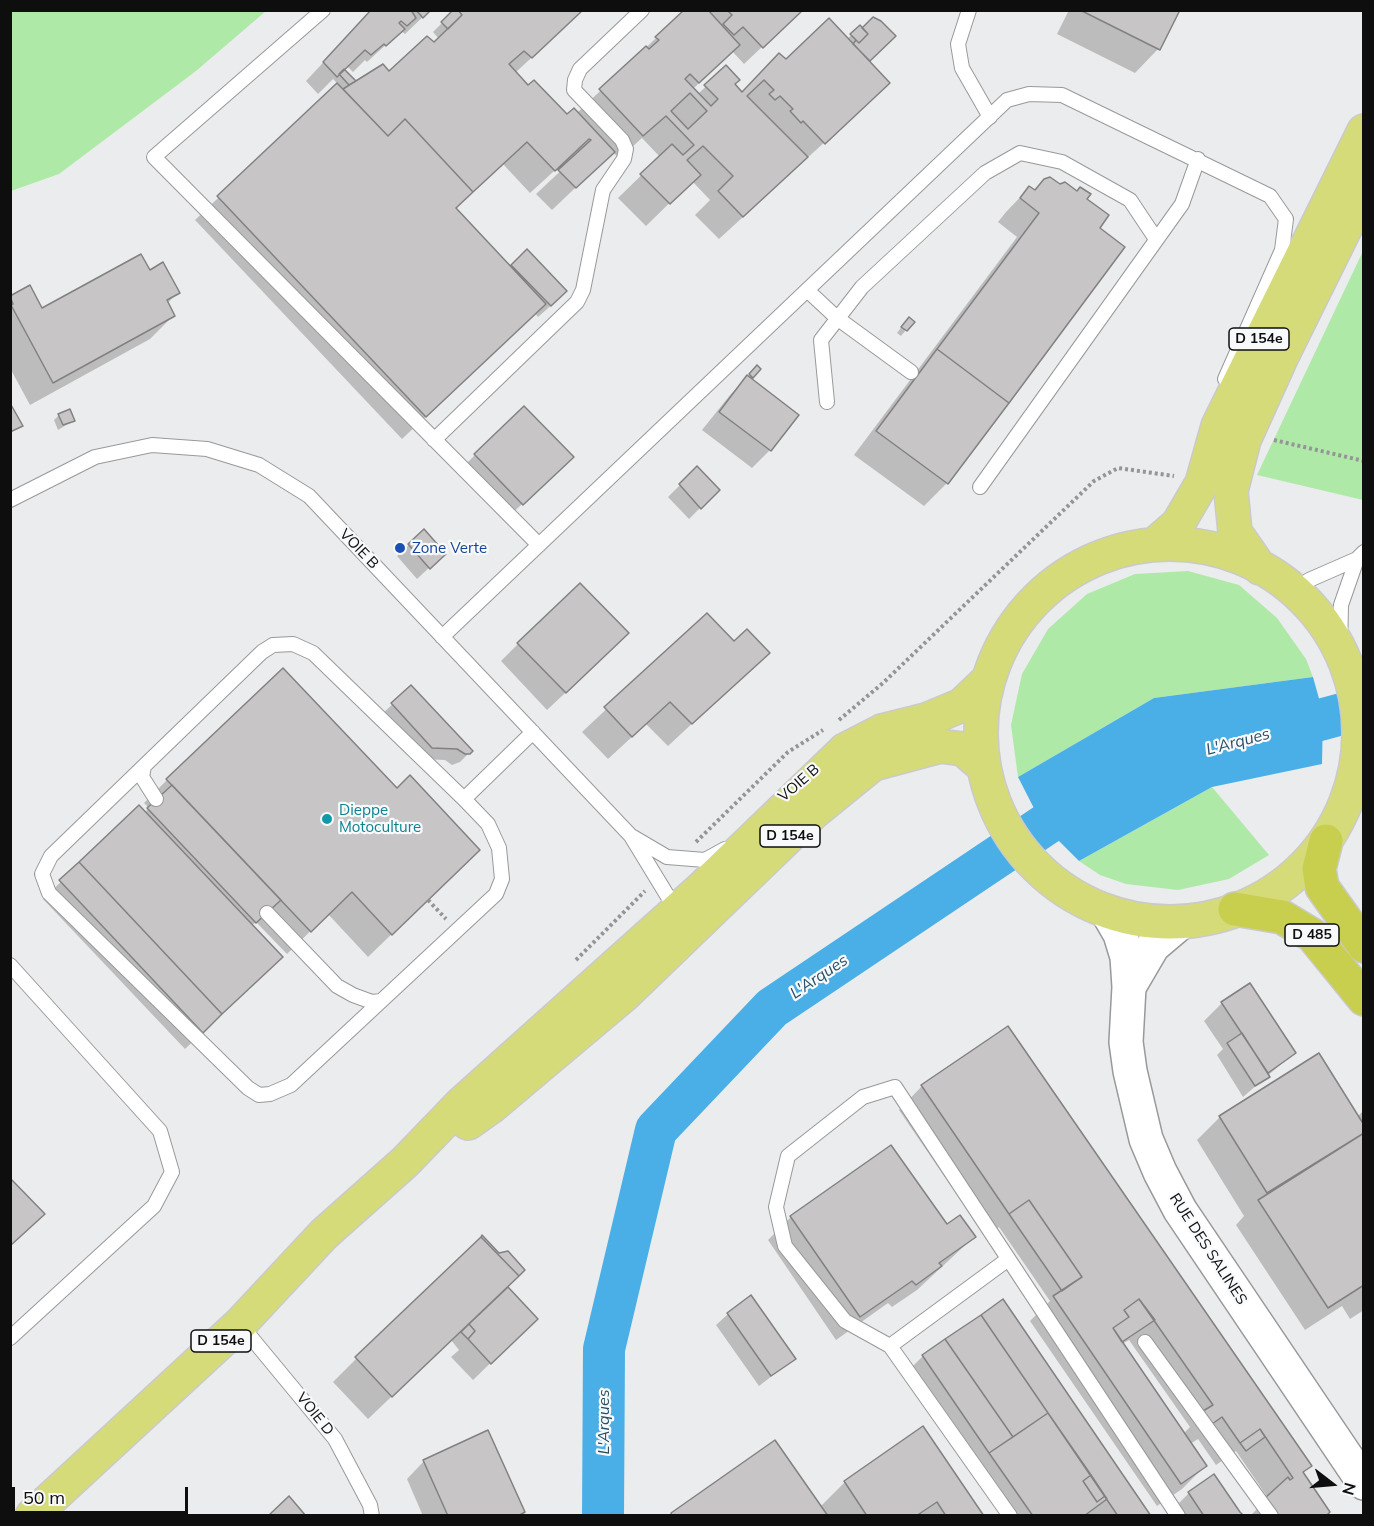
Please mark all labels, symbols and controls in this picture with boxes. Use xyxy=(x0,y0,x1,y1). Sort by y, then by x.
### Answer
road number: D 154e xyxy=(1229,328,1289,350)
street label: VOIE B xyxy=(336,525,382,573)
place label: Zone Verte xyxy=(412,539,487,557)
marker: Zone Verte xyxy=(393,541,407,555)
water label: L'Arques xyxy=(1204,724,1272,760)
street label: VOIE B xyxy=(775,760,823,806)
place label: Dieppe Motoculture xyxy=(339,801,421,836)
marker: Dieppe Motoculture xyxy=(320,812,334,826)
road number: D 154e xyxy=(760,825,820,847)
road number: D 485 xyxy=(1285,924,1339,946)
water label: L'Arques xyxy=(787,951,851,1003)
street label: RUE DES SALINES xyxy=(1165,1190,1251,1308)
road number: D 154e xyxy=(191,1330,251,1352)
street label: VOIE D xyxy=(292,1389,338,1439)
water label: L'Arques xyxy=(594,1389,614,1455)
north arrow xyxy=(1302,1454,1362,1514)
scale bar xyxy=(15,1475,190,1513)
text: N xyxy=(1338,1480,1361,1498)
text: 50 m xyxy=(23,1486,65,1509)

